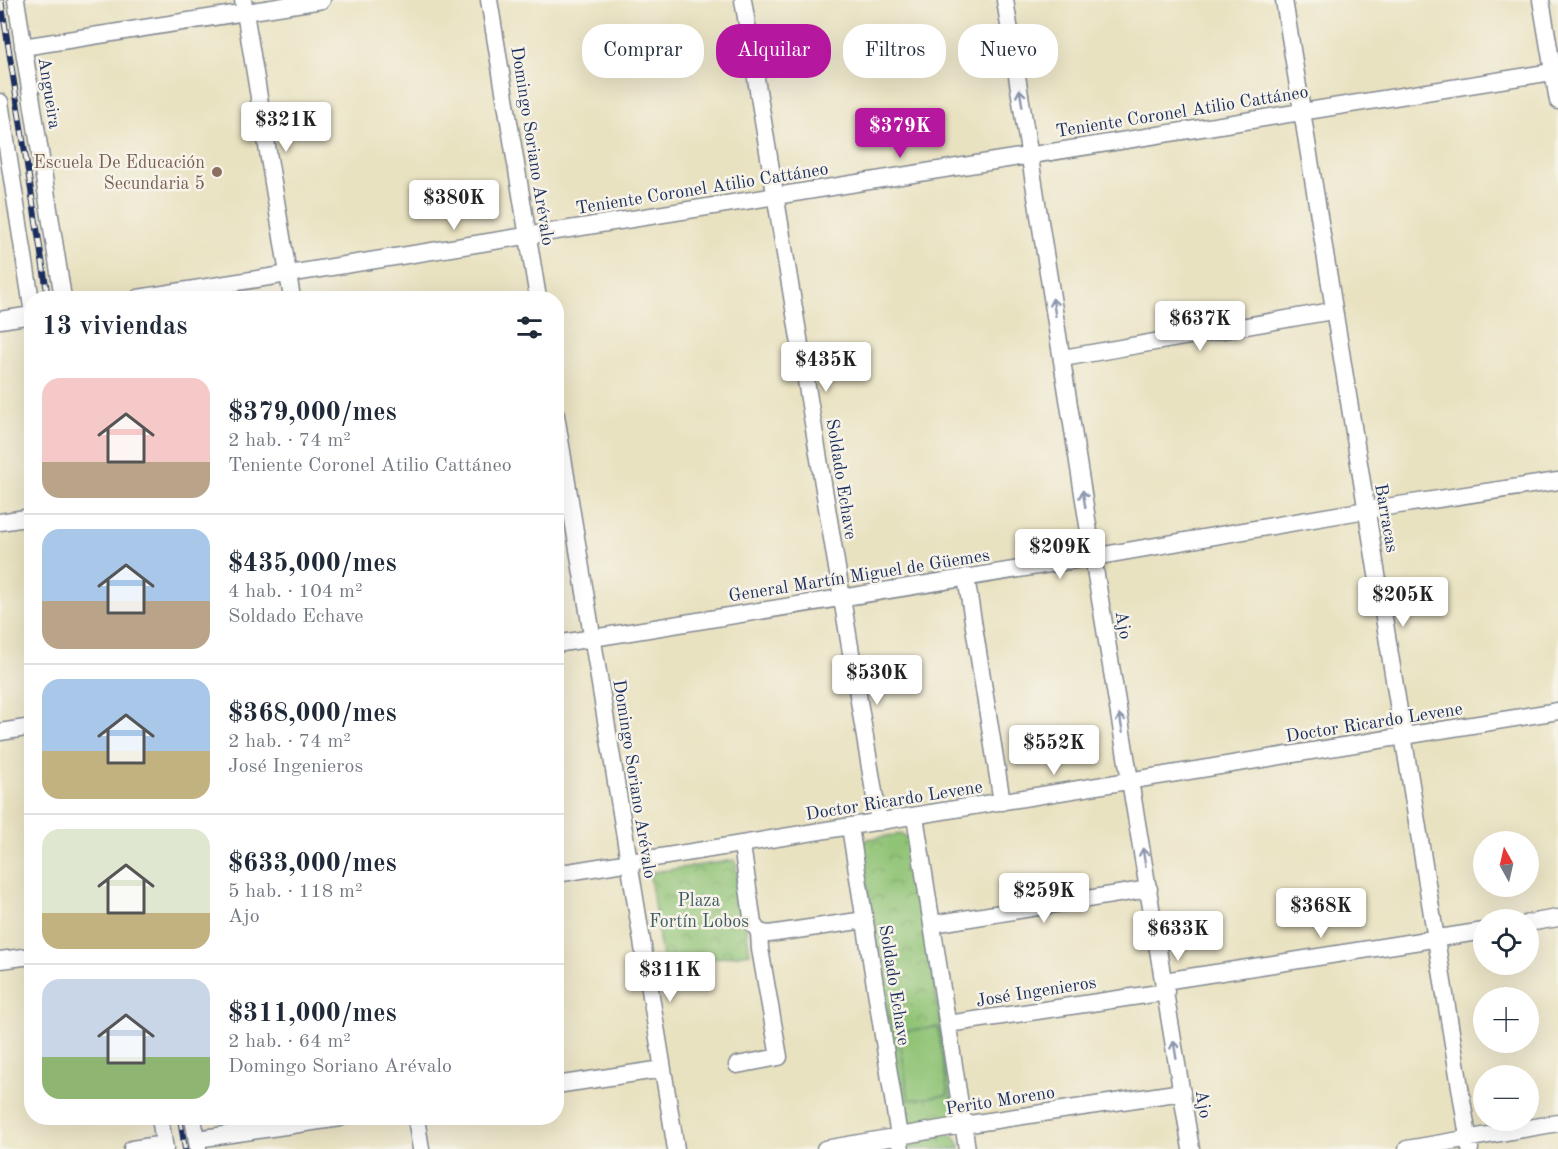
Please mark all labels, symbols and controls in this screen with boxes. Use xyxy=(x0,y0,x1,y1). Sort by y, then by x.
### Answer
chip: Comprar xyxy=(582,24,704,78)
chip: Alquilar xyxy=(716,24,831,78)
chip: Filtros xyxy=(843,24,946,78)
chip: Nuevo xyxy=(958,24,1058,78)
street label: Domingo Soriano Arévalo xyxy=(507,45,557,247)
street label: Angueira xyxy=(34,56,64,130)
street label: Teniente Coronel Atilio Cattáneo xyxy=(1055,83,1310,141)
one-way arrow xyxy=(1015,88,1026,108)
pin: $321K xyxy=(244,102,328,153)
pin: $379K xyxy=(858,108,942,159)
text: $321K xyxy=(255,111,317,131)
text: $379K xyxy=(869,117,931,137)
place label: Escuela De Educación Secundaria 5 xyxy=(33,154,205,193)
street label: Teniente Coronel Atilio Cattáneo xyxy=(575,160,830,218)
marker: Escuela De Educación Secundaria 5 xyxy=(210,165,224,179)
pin: $380K xyxy=(412,180,496,231)
text: $380K xyxy=(423,189,485,209)
one-way arrow xyxy=(1049,297,1060,317)
pin: $637K xyxy=(1158,301,1242,352)
text: $637K xyxy=(1169,310,1231,330)
icon: filters xyxy=(513,311,546,344)
text: 13 viviendas xyxy=(42,314,188,340)
pin: $435K xyxy=(784,342,868,393)
text: $435K xyxy=(795,351,857,371)
text: $379,000/mes xyxy=(228,400,397,426)
icon: home xyxy=(90,402,162,474)
street label: Soldado Echave xyxy=(823,418,859,541)
text: 2 hab. · 74 m² xyxy=(228,431,351,451)
text: Teniente Coronel Atilio Cattáneo xyxy=(228,456,512,476)
street label: Barracas xyxy=(1371,482,1401,554)
one-way arrow xyxy=(1078,490,1089,510)
pin: $209K xyxy=(1018,529,1102,580)
text: $209K xyxy=(1029,538,1091,558)
street label: General Martín Miguel de Güemes xyxy=(727,546,991,606)
text: $435,000/mes xyxy=(228,551,397,577)
icon: home xyxy=(90,553,162,625)
pin: $205K xyxy=(1361,577,1445,628)
text: 4 hab. · 104 m² xyxy=(228,582,362,602)
text: $205K xyxy=(1372,586,1434,606)
text: Soldado Echave xyxy=(228,607,363,627)
street label: Ajo xyxy=(1112,610,1134,641)
pin: $530K xyxy=(835,655,919,706)
text: $530K xyxy=(846,664,908,684)
street label: Domingo Soriano Arévalo xyxy=(609,678,659,880)
street label: Doctor Ricardo Levene xyxy=(1284,700,1464,746)
text: $368,000/mes xyxy=(228,701,397,727)
icon: home xyxy=(90,703,162,775)
one-way arrow xyxy=(1116,714,1127,734)
pin: $552K xyxy=(1012,725,1096,776)
text: 2 hab. · 74 m² xyxy=(228,732,351,752)
text: $552K xyxy=(1023,734,1085,754)
text: José Ingenieros xyxy=(228,757,363,777)
street label: Doctor Ricardo Levene xyxy=(804,778,984,824)
north arrow xyxy=(1473,831,1539,897)
map controls xyxy=(1473,831,1539,1131)
one-way arrow xyxy=(1138,848,1149,868)
text: $633,000/mes xyxy=(228,851,397,877)
icon: home xyxy=(90,853,162,925)
pin: $259K xyxy=(1002,873,1086,924)
text: 5 hab. · 118 m² xyxy=(228,882,362,902)
text: $259K xyxy=(1013,882,1075,902)
pin: $368K xyxy=(1279,888,1363,939)
park label: Plaza Fortín Lobos xyxy=(649,892,749,931)
text: $368K xyxy=(1290,897,1352,917)
text: Ajo xyxy=(228,907,260,927)
button: locate xyxy=(1473,909,1539,975)
pin: $633K xyxy=(1136,911,1220,962)
text: $633K xyxy=(1147,920,1209,940)
street label: Soldado Echave xyxy=(876,924,912,1047)
pin: $311K xyxy=(628,952,712,1003)
text: $311K xyxy=(639,961,701,981)
street label: José Ingenieros xyxy=(975,974,1098,1010)
button: + xyxy=(1473,987,1539,1053)
text: $311,000/mes xyxy=(228,1001,397,1027)
icon: home xyxy=(90,1003,162,1075)
text: 2 hab. · 64 m² xyxy=(228,1032,351,1052)
one-way arrow xyxy=(1169,1040,1180,1060)
text: Domingo Soriano Arévalo xyxy=(228,1057,452,1077)
button: − xyxy=(1473,1065,1539,1131)
street label: Perito Moreno xyxy=(944,1083,1056,1119)
street label: Ajo xyxy=(1192,1089,1214,1120)

